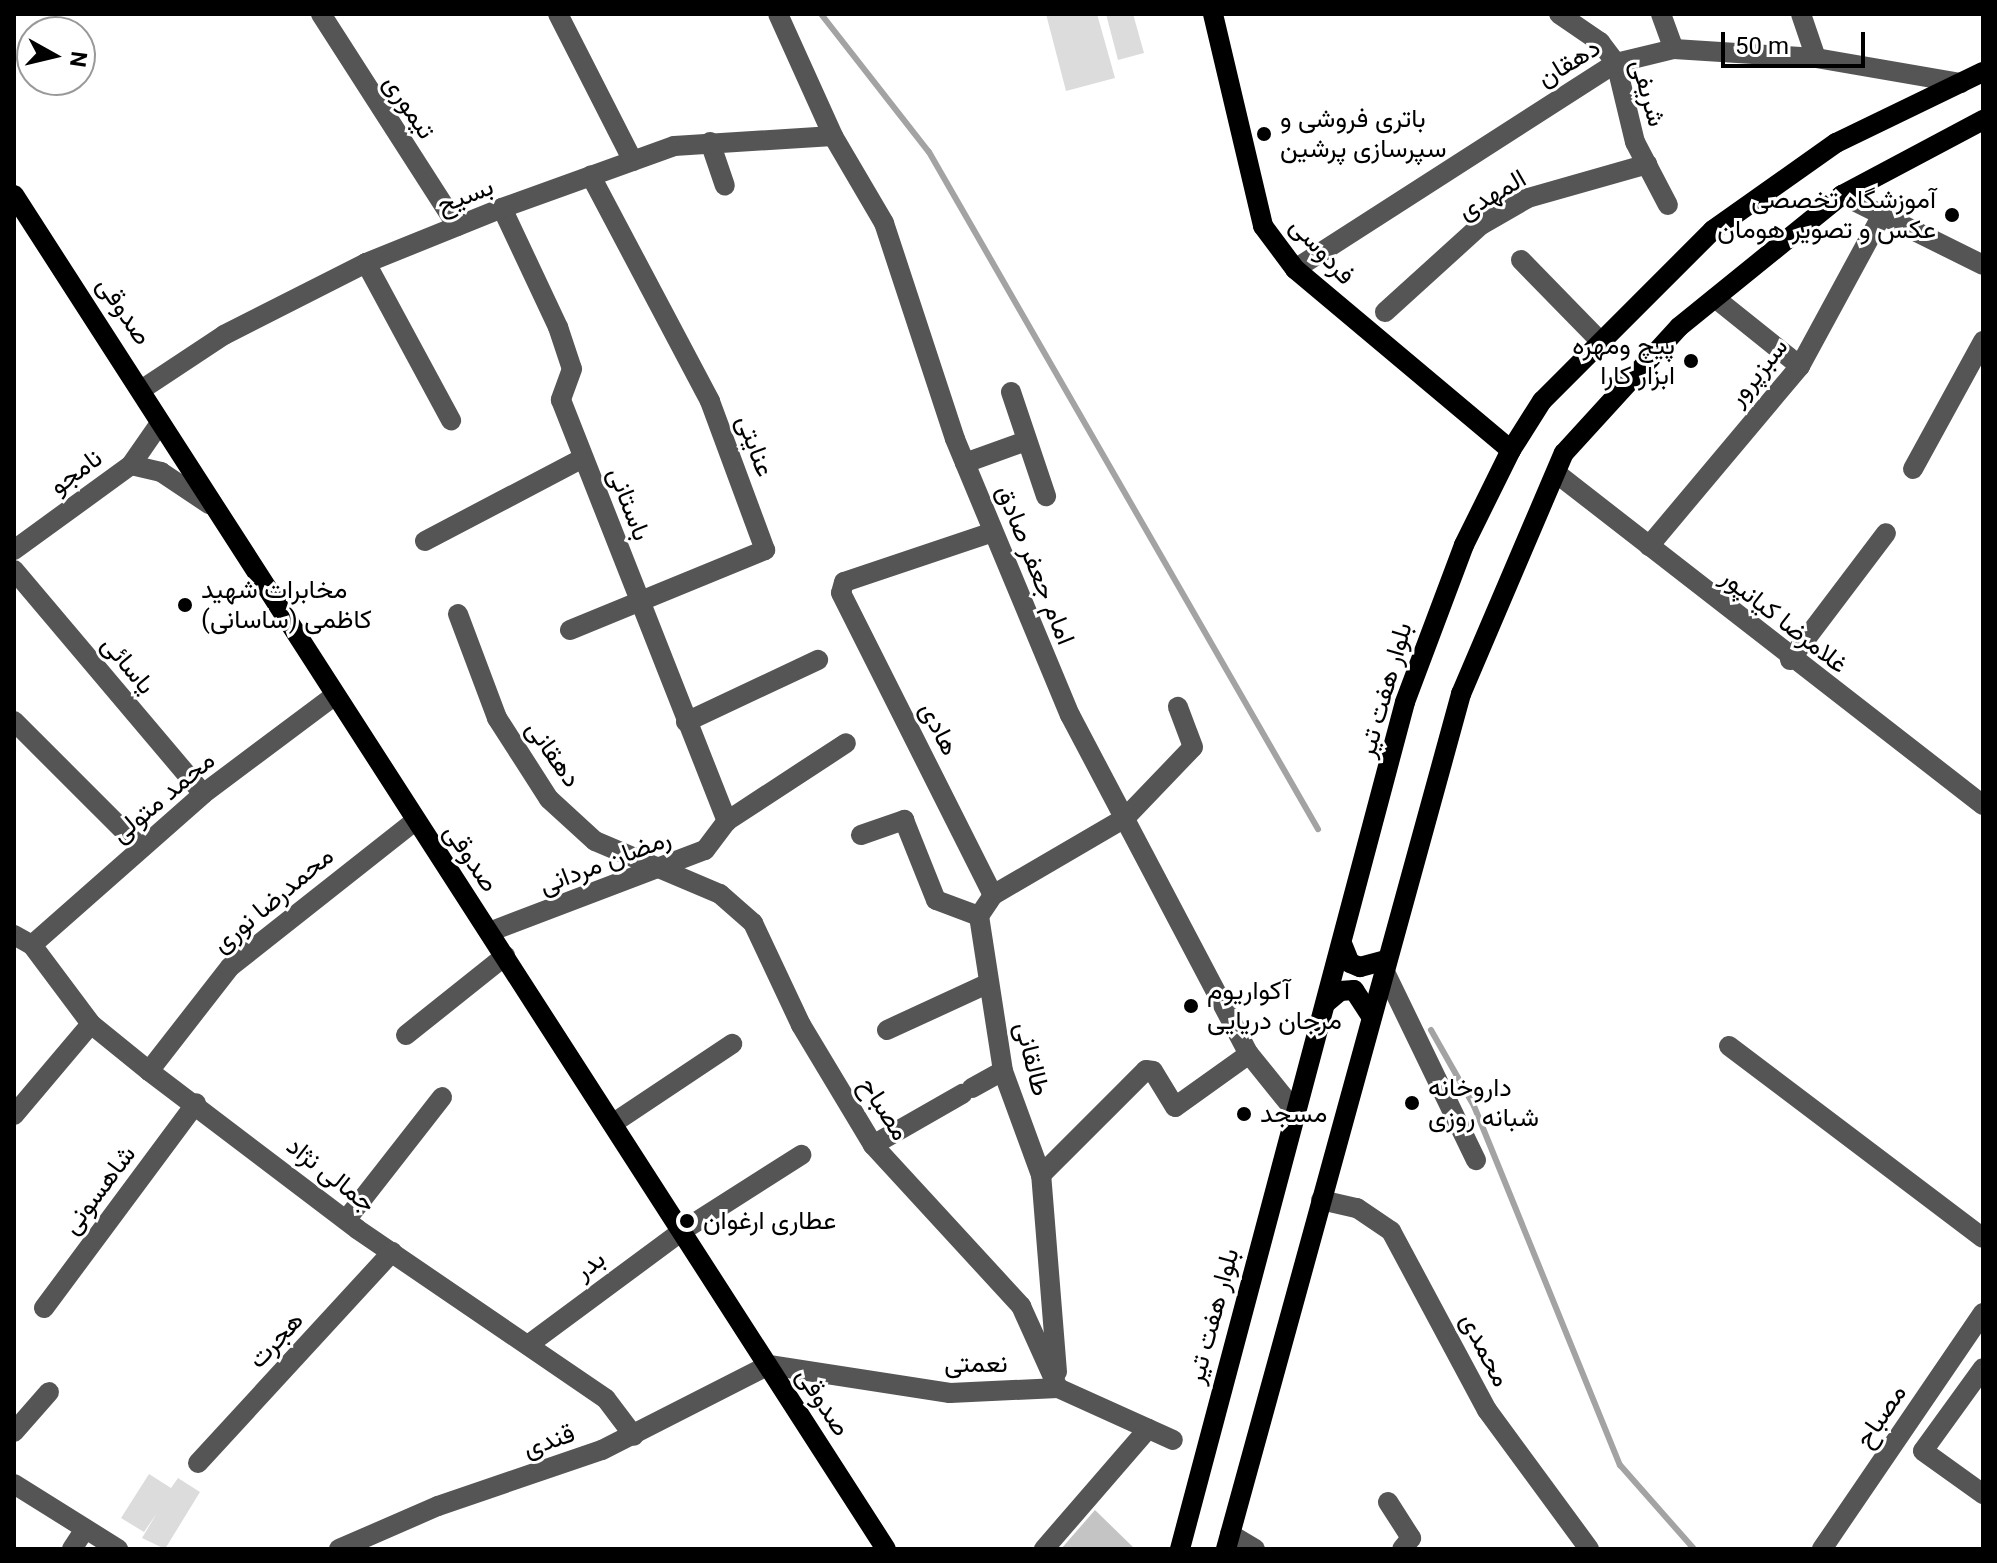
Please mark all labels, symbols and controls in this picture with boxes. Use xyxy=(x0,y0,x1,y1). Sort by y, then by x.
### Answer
north arrow xyxy=(16,16,96,96)
scale bar xyxy=(1725,16,1869,66)
street label: دهقان xyxy=(1532,32,1606,94)
text: 50 m xyxy=(1735,32,1789,60)
text: N xyxy=(65,50,92,69)
street label: شریفی xyxy=(1624,56,1672,130)
street label: تیموری xyxy=(376,69,442,145)
place label: باتری فروشی و سپرسازی پرشین xyxy=(1280,103,1446,164)
marker: باتری فروشی و سپرسازی پرشین xyxy=(1255,125,1273,143)
street label: المهدی xyxy=(1452,163,1532,227)
street label: بسیح xyxy=(432,171,498,221)
place label: آموزشگاه تخصصی عکس و تصویر هومان xyxy=(1717,184,1936,246)
marker: آموزشگاه تخصصی عکس و تصویر هومان xyxy=(1943,206,1961,224)
street label: فردوسی xyxy=(1283,211,1361,291)
street label: صدوقی xyxy=(90,271,158,351)
place label: پیچ ومهره ابزار کارا xyxy=(1572,330,1675,392)
street label: سبزپرور xyxy=(1721,332,1795,412)
marker: پیچ ومهره ابزار کارا xyxy=(1682,352,1700,370)
street label: عنایتی xyxy=(729,411,781,481)
street label: نامجو xyxy=(44,443,108,501)
street label: باستانی xyxy=(601,463,657,545)
street label: امام جعفر صادق xyxy=(989,481,1081,649)
street label: غلامرضا کیانپور xyxy=(1714,562,1854,680)
place label: مخابرات شهید کاظمی (ساسانی) xyxy=(201,574,372,636)
marker: مخابرات شهید کاظمی (ساسانی) xyxy=(176,596,194,614)
street label: بلوار هفت تیر xyxy=(1351,619,1419,761)
street label: یاسائی xyxy=(94,629,162,701)
street label: هادی xyxy=(912,697,966,761)
street label: دهقانی xyxy=(519,715,587,793)
street label: محمد متولی xyxy=(105,745,221,849)
street label: صدوقی xyxy=(437,818,505,898)
street label: رمضان مردانی xyxy=(535,823,675,901)
street label: محمدرضا نوری xyxy=(206,840,340,960)
place label: آکواریوم مرجان دریایی xyxy=(1207,975,1342,1036)
marker: آکواریوم مرجان دریایی xyxy=(1182,997,1200,1015)
street label: طالقانی xyxy=(1008,1019,1056,1099)
street label: مصباح xyxy=(852,1071,916,1147)
place label: داروخانه شبانه روزی xyxy=(1428,1072,1539,1134)
marker: داروخانه شبانه روزی xyxy=(1403,1094,1421,1112)
place label: مسجد xyxy=(1260,1098,1327,1130)
marker: مسجد xyxy=(1235,1105,1253,1123)
street label: جمالی نژاد xyxy=(280,1130,382,1220)
street label: شاهسونی xyxy=(55,1139,143,1241)
place label: عطاری ارغوان xyxy=(703,1205,836,1237)
marker: عطاری ارغوان xyxy=(678,1212,696,1230)
street label: بدر xyxy=(569,1243,611,1287)
street label: بلوار هفت تیر xyxy=(1180,1245,1246,1387)
street label: هجرت xyxy=(242,1305,310,1375)
street label: محمدی xyxy=(1453,1308,1517,1392)
street label: نعمتی xyxy=(944,1348,1008,1380)
street label: صدوقی xyxy=(789,1362,857,1442)
street label: مصباح xyxy=(1849,1378,1913,1454)
street label: قندی xyxy=(519,1418,579,1464)

